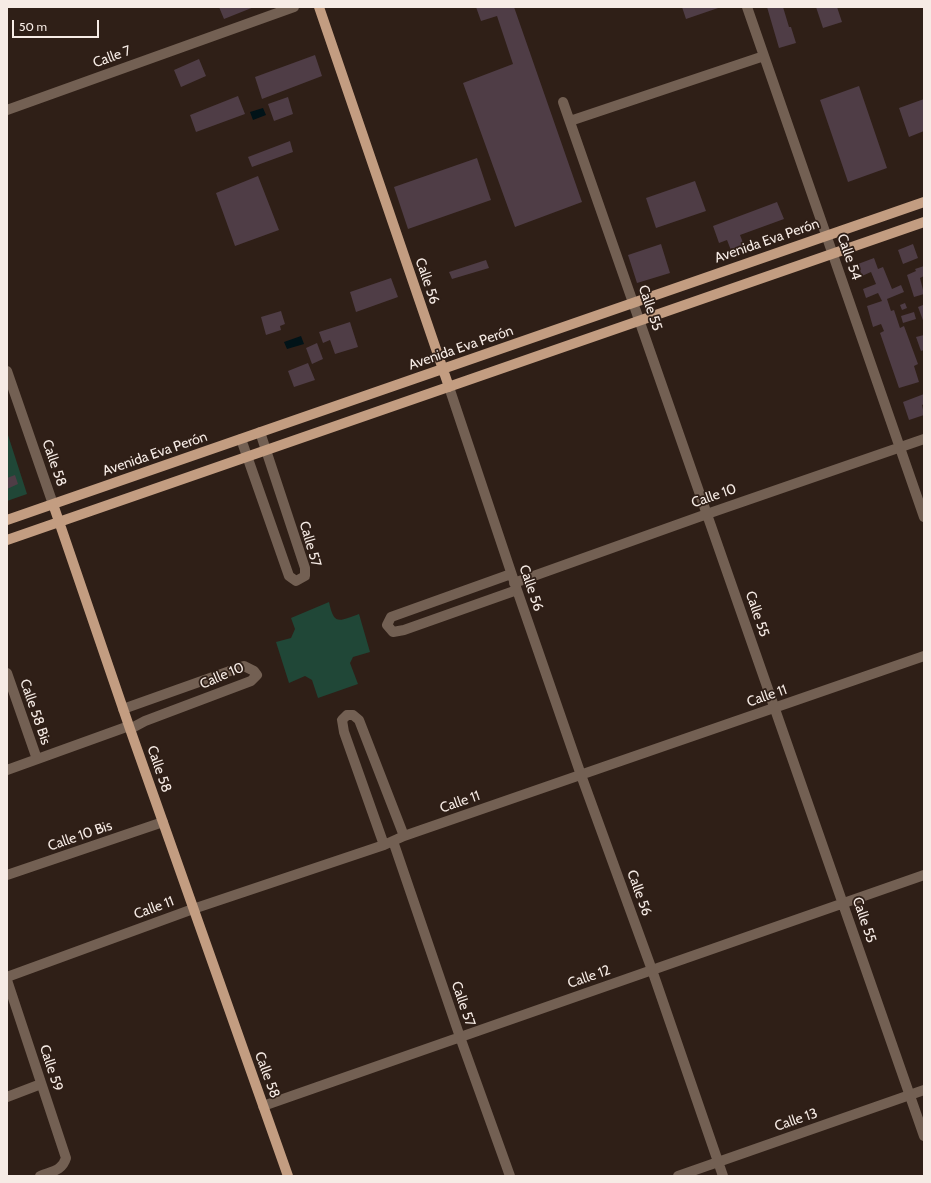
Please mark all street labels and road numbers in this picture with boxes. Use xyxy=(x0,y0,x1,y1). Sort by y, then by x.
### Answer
street label: Calle 7 xyxy=(91,42,133,72)
street label: Avenida Eva Perón xyxy=(713,215,821,267)
street label: Calle 54 xyxy=(833,232,865,282)
street label: Calle 56 xyxy=(411,256,443,306)
street label: Calle 55 xyxy=(634,283,666,333)
street label: Avenida Eva Perón xyxy=(407,322,515,374)
street label: Avenida Eva Perón xyxy=(101,428,209,480)
street label: Calle 58 xyxy=(38,437,70,489)
street label: Calle 10 xyxy=(689,480,739,512)
street label: Calle 57 xyxy=(295,519,325,569)
street label: Calle 56 xyxy=(515,563,547,613)
street label: Calle 55 xyxy=(741,589,773,639)
street label: Calle 10 xyxy=(197,659,247,693)
street label: Calle 58 Bis xyxy=(16,677,54,747)
street label: Calle 11 xyxy=(745,681,789,711)
street label: Calle 58 xyxy=(143,743,175,795)
street label: Calle 11 xyxy=(438,787,482,817)
street label: Calle 10 Bis xyxy=(46,817,114,855)
street label: Calle 56 xyxy=(623,868,655,918)
street label: Calle 11 xyxy=(132,893,176,923)
street label: Calle 55 xyxy=(848,895,880,945)
street label: Calle 12 xyxy=(565,962,613,992)
street label: Calle 57 xyxy=(447,979,479,1029)
street label: Calle 59 xyxy=(36,1043,66,1093)
street label: Calle 58 xyxy=(251,1049,283,1101)
street label: Calle 13 xyxy=(772,1105,820,1135)

